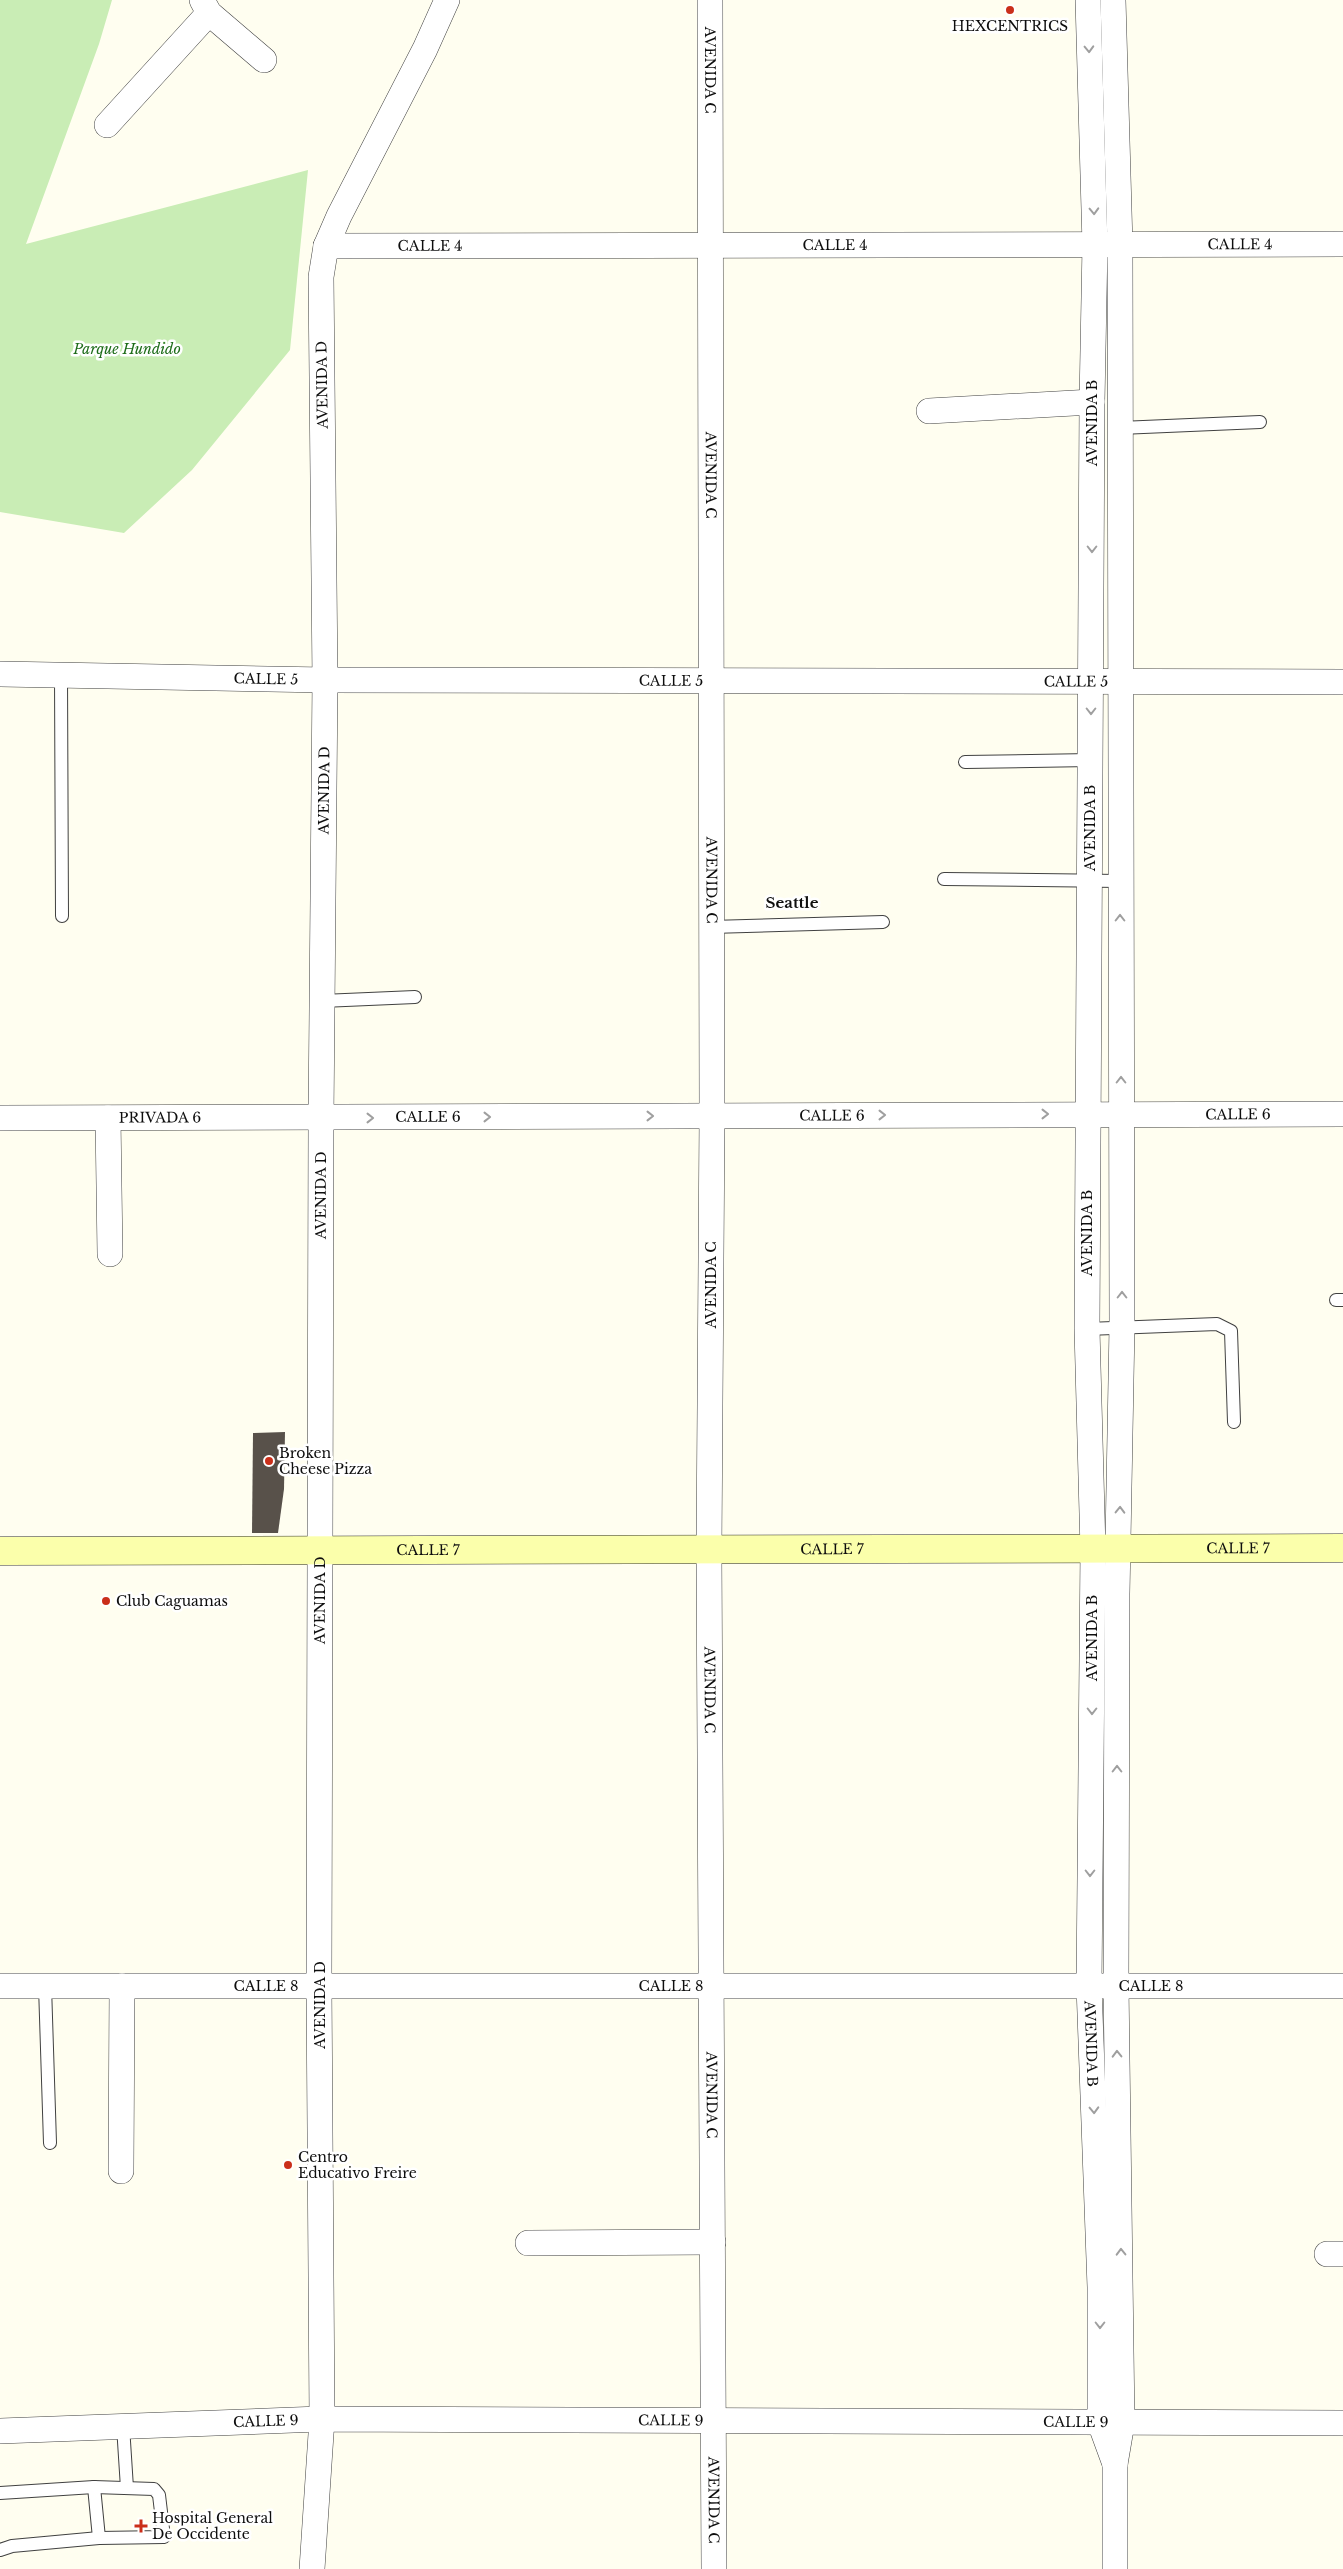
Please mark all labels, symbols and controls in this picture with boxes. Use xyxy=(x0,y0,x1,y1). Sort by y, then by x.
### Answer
marker: HEXCENTRICS xyxy=(1004,4,1016,16)
place label: HEXCENTRICS xyxy=(952,17,1068,35)
street label: AVENIDA C xyxy=(701,26,719,113)
one-way arrow xyxy=(1084,45,1095,53)
one-way arrow xyxy=(1089,208,1099,215)
street label: CALLE 4 xyxy=(1208,235,1272,253)
street label: CALLE 4 xyxy=(803,236,867,254)
street label: CALLE 4 xyxy=(398,237,462,255)
park label: Parque Hundido xyxy=(72,340,181,358)
street label: AVENIDA D xyxy=(312,341,332,430)
street label: AVENIDA B xyxy=(1083,380,1101,467)
street label: AVENIDA C xyxy=(702,431,720,518)
one-way arrow xyxy=(1087,545,1097,553)
street label: CALLE 5 xyxy=(234,669,298,689)
street label: CALLE 5 xyxy=(639,672,703,690)
street label: CALLE 5 xyxy=(1044,672,1108,691)
one-way arrow xyxy=(1086,708,1096,715)
street label: AVENIDA D xyxy=(315,746,333,835)
street label: AVENIDA B xyxy=(1081,785,1099,872)
street label: AVENIDA C xyxy=(702,836,721,923)
district label: Seattle xyxy=(766,893,819,912)
one-way arrow xyxy=(1115,913,1125,921)
one-way arrow xyxy=(1116,1076,1126,1084)
street label: CALLE 6 xyxy=(1205,1105,1271,1123)
street label: CALLE 6 xyxy=(799,1106,865,1125)
street label: PRIVADA 6 xyxy=(119,1108,201,1127)
street label: CALLE 6 xyxy=(395,1108,461,1126)
one-way arrow xyxy=(1041,1109,1049,1119)
one-way arrow xyxy=(878,1110,886,1120)
one-way arrow xyxy=(646,1111,654,1121)
one-way arrow xyxy=(366,1112,374,1123)
one-way arrow xyxy=(484,1112,491,1122)
street label: AVENIDA D xyxy=(312,1151,330,1240)
street label: AVENIDA B xyxy=(1078,1190,1096,1277)
street label: AVENIDA C xyxy=(702,1242,720,1329)
one-way arrow xyxy=(1117,1291,1127,1298)
place label: Broken Cheese Pizza xyxy=(279,1444,372,1478)
marker: Broken Cheese Pizza xyxy=(263,1455,275,1467)
one-way arrow xyxy=(1115,1506,1125,1514)
street label: CALLE 7 xyxy=(1206,1539,1271,1557)
street label: CALLE 7 xyxy=(800,1540,865,1558)
street label: CALLE 7 xyxy=(396,1541,461,1559)
street label: AVENIDA D xyxy=(311,1556,329,1645)
place label: Club Caguamas xyxy=(116,1592,228,1610)
marker: Club Caguamas xyxy=(100,1595,112,1607)
street label: AVENIDA B xyxy=(1083,1595,1101,1682)
street label: AVENIDA C xyxy=(700,1646,719,1733)
one-way arrow xyxy=(1087,1707,1097,1715)
one-way arrow xyxy=(1112,1765,1122,1772)
one-way arrow xyxy=(1085,1869,1096,1877)
street label: AVENIDA D xyxy=(311,1961,329,2050)
street label: CALLE 8 xyxy=(233,1977,299,1995)
street label: CALLE 8 xyxy=(638,1977,704,1995)
street label: CALLE 8 xyxy=(1118,1977,1184,1995)
street label: AVENIDA B xyxy=(1081,1999,1102,2087)
one-way arrow xyxy=(1112,2050,1123,2058)
street label: AVENIDA C xyxy=(702,2051,721,2138)
one-way arrow xyxy=(1088,2106,1099,2114)
place label: Centro Educativo Freire xyxy=(298,2148,417,2182)
marker: Centro Educativo Freire xyxy=(282,2159,294,2171)
one-way arrow xyxy=(1116,2248,1126,2256)
one-way arrow xyxy=(1095,2321,1105,2329)
street label: CALLE 9 xyxy=(233,2411,299,2431)
street label: CALLE 9 xyxy=(638,2411,704,2429)
street label: CALLE 9 xyxy=(1043,2413,1109,2431)
street label: AVENIDA C xyxy=(704,2456,723,2543)
place label: Hospital General De Occidente xyxy=(152,2509,273,2543)
marker: Hospital General De Occidente xyxy=(134,2519,148,2533)

